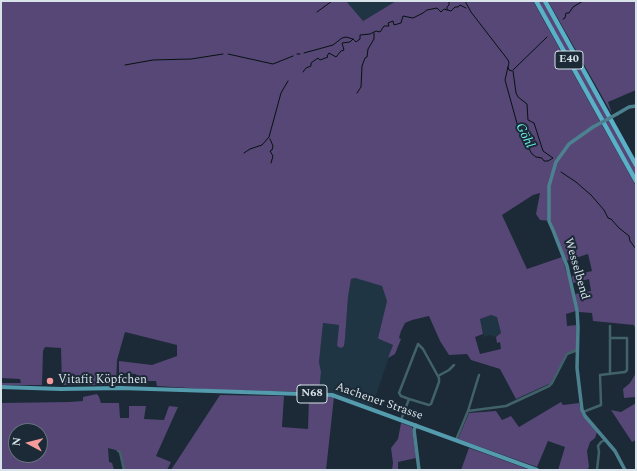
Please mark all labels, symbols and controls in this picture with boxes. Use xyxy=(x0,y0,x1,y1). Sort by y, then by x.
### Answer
road number: E40 xyxy=(555,51,583,69)
water label: Göhl xyxy=(511,121,537,151)
street label: Wesselbend xyxy=(560,237,592,301)
place label: Vitafit Köpfchen xyxy=(58,374,147,388)
marker: Vitafit Köpfchen xyxy=(45,376,55,386)
street label: Aachener Strasse xyxy=(333,380,425,424)
road number: N68 xyxy=(297,385,327,403)
north arrow xyxy=(8,423,48,463)
text: N xyxy=(8,436,26,447)

